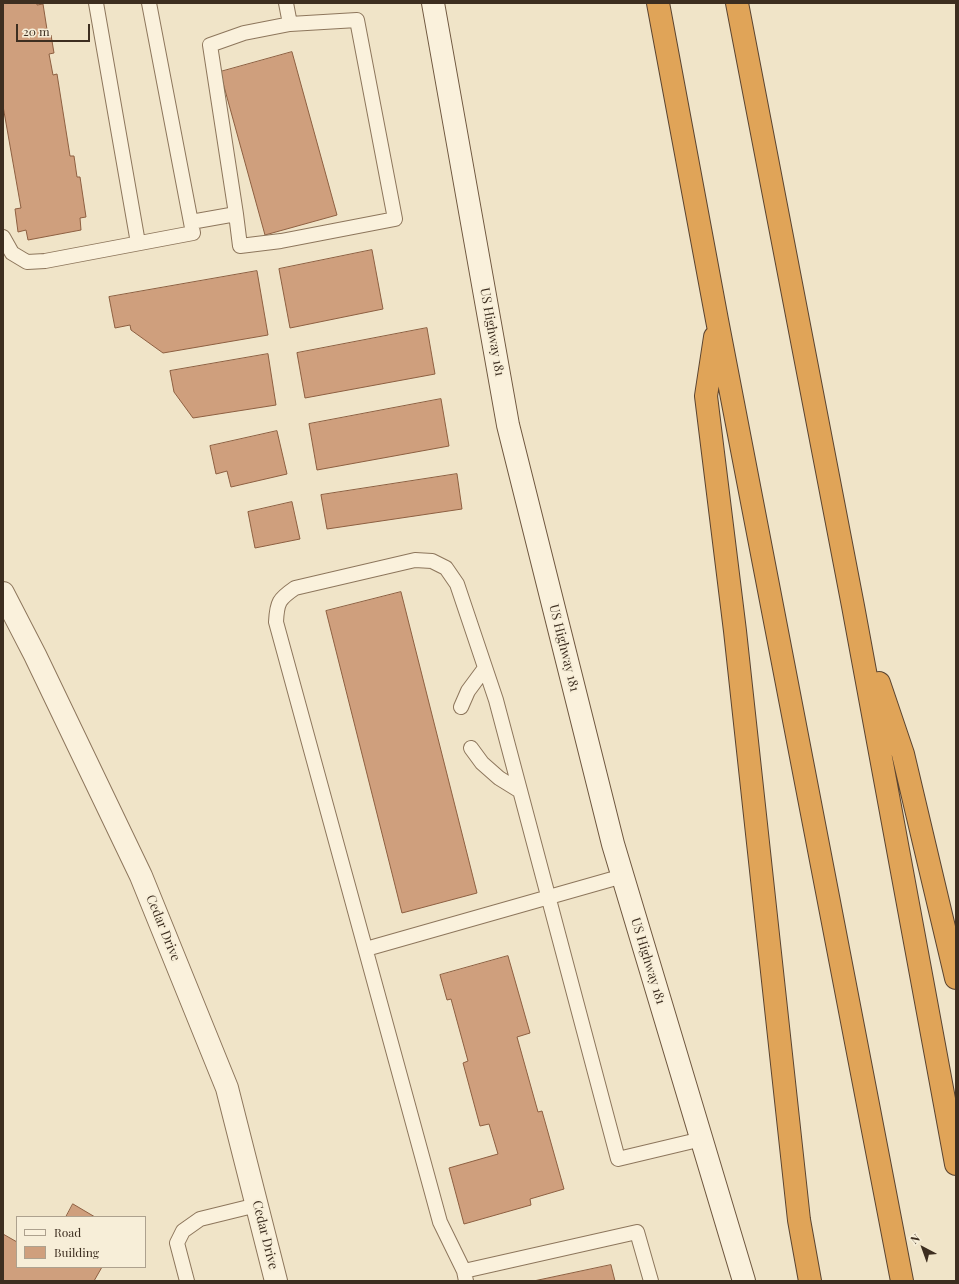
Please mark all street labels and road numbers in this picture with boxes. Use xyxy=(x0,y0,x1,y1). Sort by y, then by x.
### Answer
street label: US Highway 181 xyxy=(477,286,507,378)
street label: US Highway 181 xyxy=(546,603,582,693)
street label: Cedar Drive xyxy=(143,892,183,964)
street label: US Highway 181 xyxy=(627,916,669,1006)
street label: Cedar Drive xyxy=(249,1199,281,1271)

